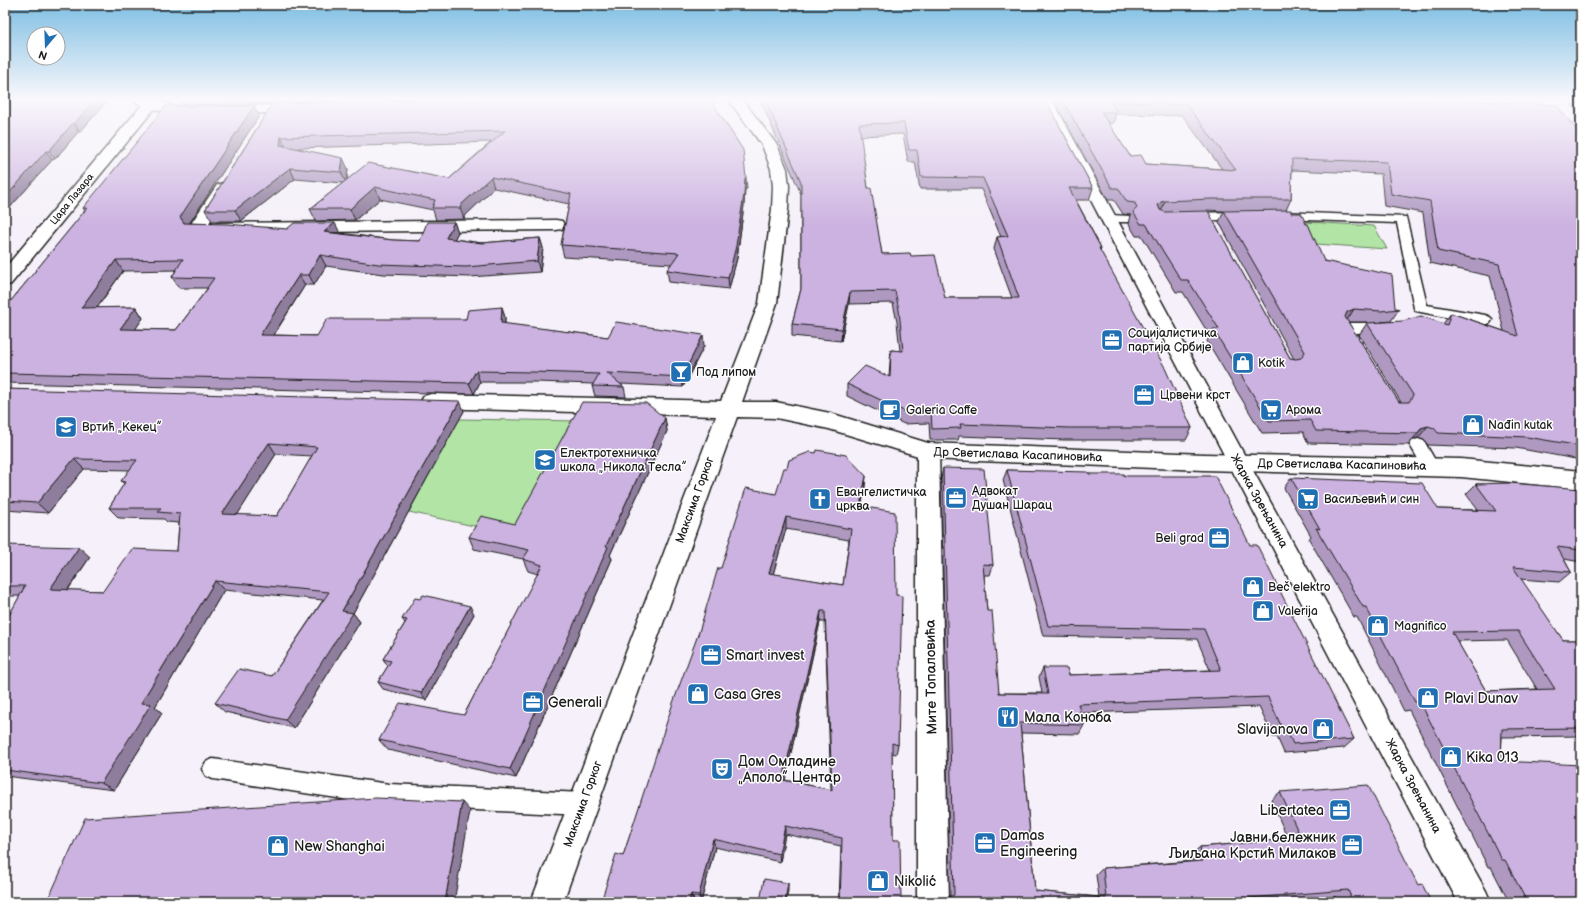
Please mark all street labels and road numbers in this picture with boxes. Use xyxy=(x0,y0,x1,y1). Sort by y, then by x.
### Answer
street label: Цара Лазара xyxy=(48,171,96,227)
street label: Др Светислава Касапиновића xyxy=(933,445,1103,465)
street label: Жарка Зрењанина xyxy=(1227,451,1291,551)
street label: Максима Горког xyxy=(672,454,718,545)
street label: Др Светислава Касапиновића xyxy=(1257,456,1427,474)
street label: Мите Топаловића xyxy=(921,619,941,735)
street label: Жарка Зрењанина xyxy=(1382,736,1444,836)
street label: Максима Горког xyxy=(560,758,606,849)

